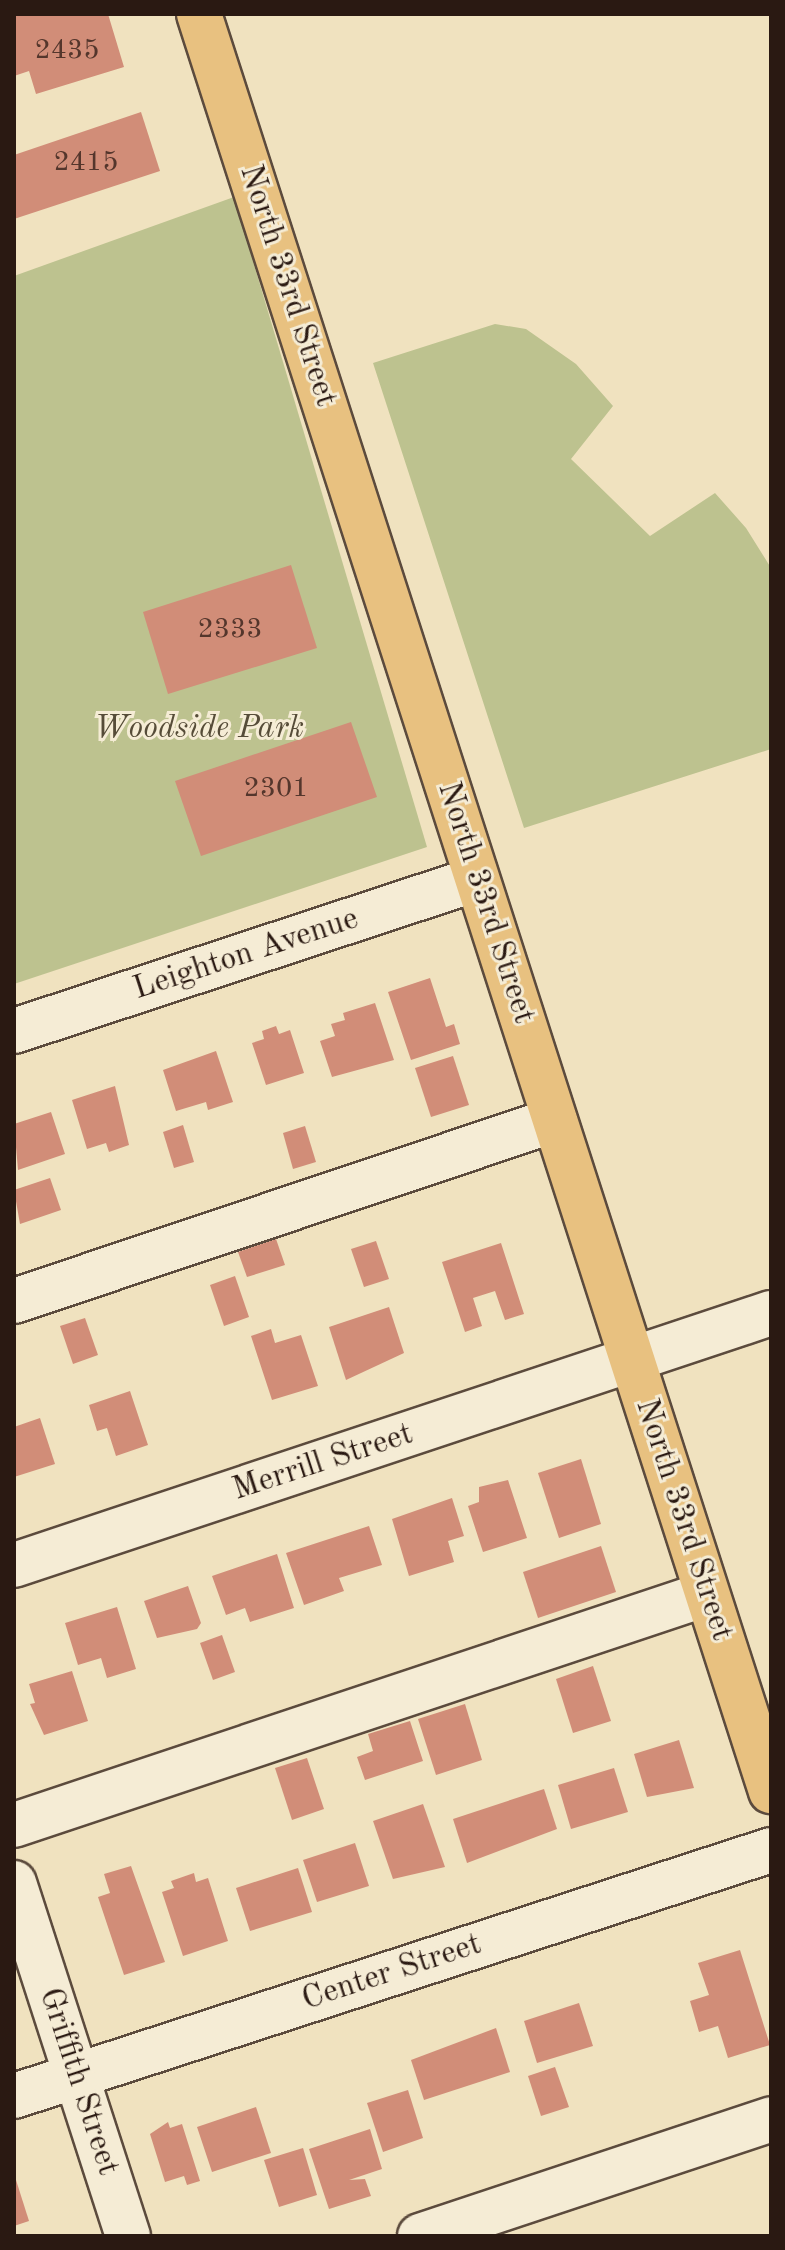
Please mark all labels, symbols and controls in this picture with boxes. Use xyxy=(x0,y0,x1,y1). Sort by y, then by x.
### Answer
house number: 2435 xyxy=(35,34,99,68)
house number: 2415 xyxy=(54,146,118,180)
street label: North 33rd Street xyxy=(230,160,344,412)
house number: 2333 xyxy=(198,613,262,647)
park label: Woodside Park xyxy=(94,710,304,748)
house number: 2301 xyxy=(244,772,308,806)
street label: North 33rd Street xyxy=(428,777,542,1029)
street label: Leighton Avenue xyxy=(129,901,363,1009)
street label: North 33rd Street xyxy=(626,1394,740,1646)
street label: Merrill Street xyxy=(228,1416,418,1510)
street label: Center Street xyxy=(298,1926,486,2020)
street label: Griffith Street xyxy=(30,1983,126,2181)

